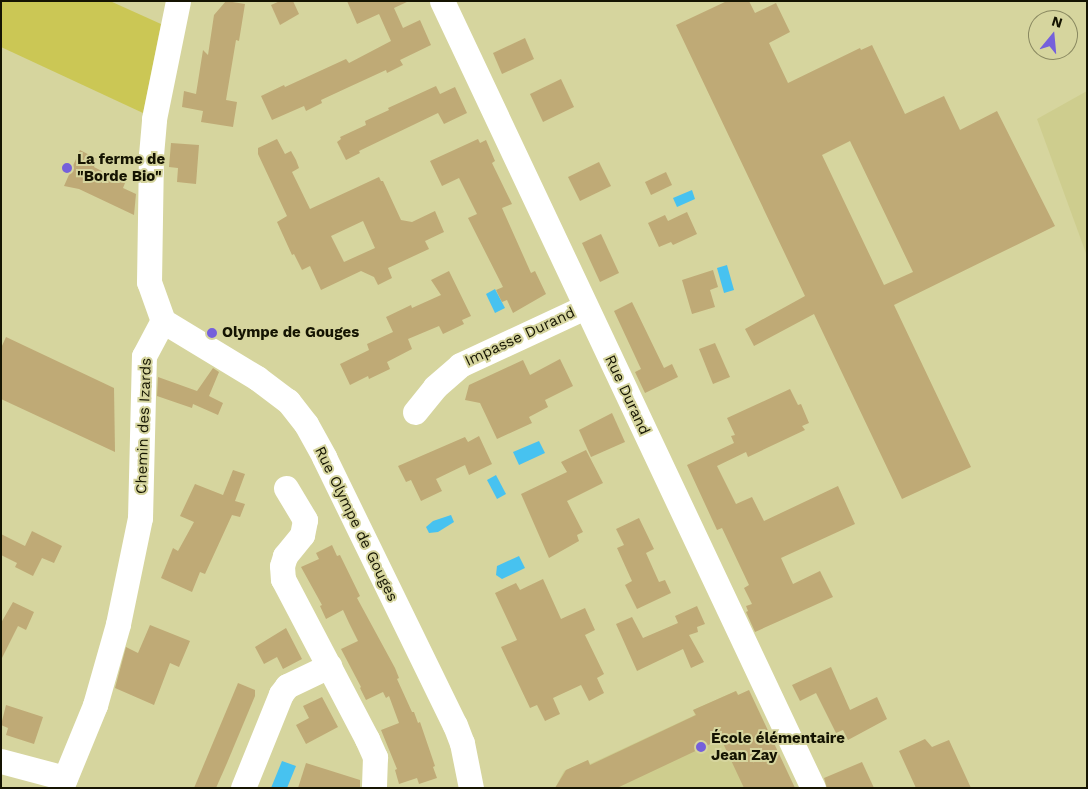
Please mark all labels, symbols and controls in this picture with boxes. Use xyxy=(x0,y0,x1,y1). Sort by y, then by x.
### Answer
north arrow xyxy=(1028,10,1078,60)
text: N xyxy=(1050,12,1064,31)
place label: La ferme de "Borde Bio" xyxy=(77,150,165,185)
marker: La ferme de "Borde Bio" xyxy=(61,162,73,174)
street label: Impasse Durand xyxy=(462,304,578,370)
place label: Olympe de Gouges xyxy=(222,324,359,342)
marker: Olympe de Gouges xyxy=(206,327,218,339)
street label: Rue Durand xyxy=(601,352,653,438)
street label: Chemin des Izards xyxy=(133,358,155,494)
street label: Rue Olympe de Gouges xyxy=(311,444,401,604)
place label: École élémentaire Jean Zay xyxy=(711,729,845,764)
marker: École élémentaire Jean Zay xyxy=(695,741,707,753)

